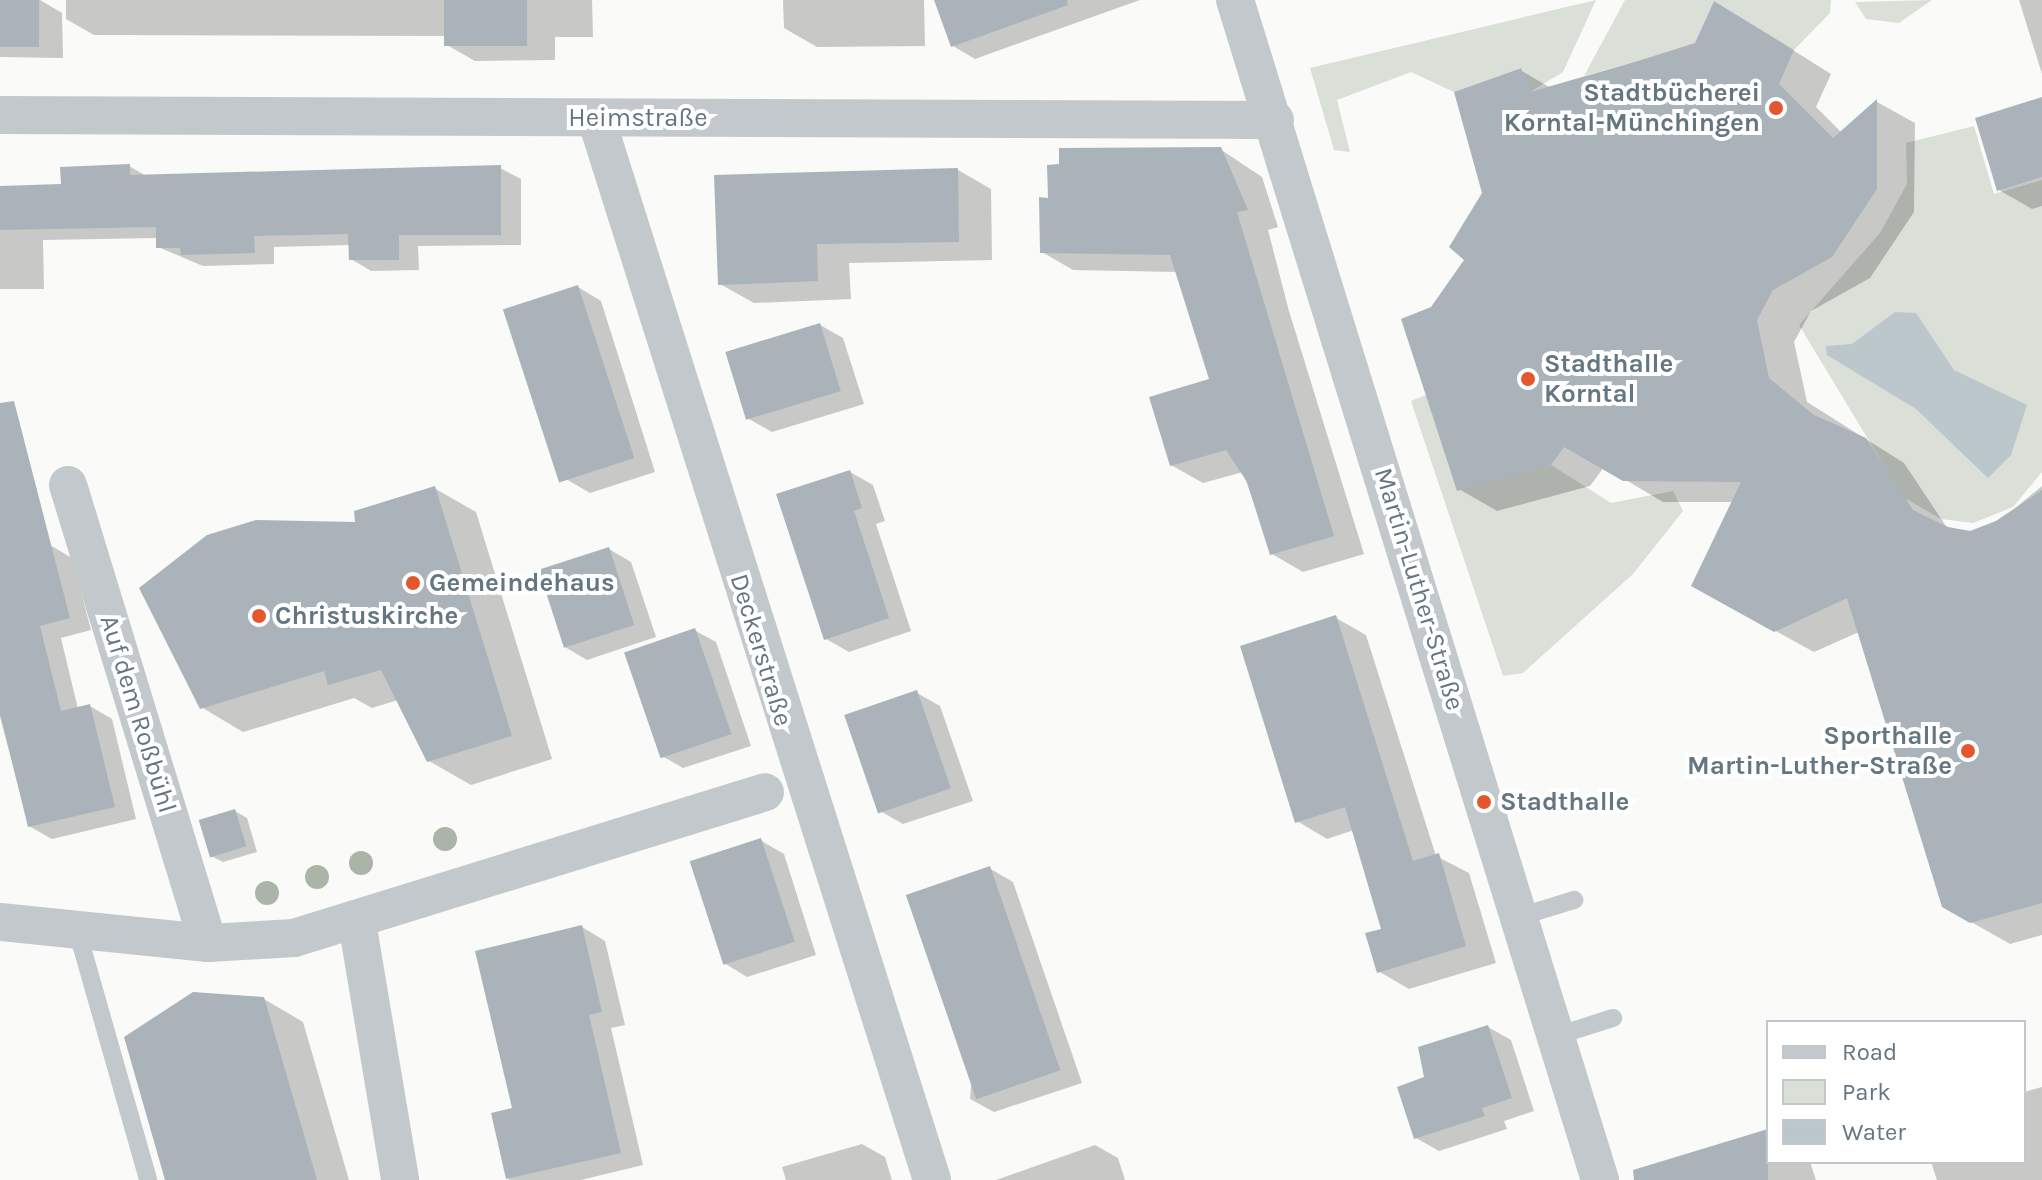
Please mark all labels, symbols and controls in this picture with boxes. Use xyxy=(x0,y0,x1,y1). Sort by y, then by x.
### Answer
place label: Stadtbücherei Korntal-Münchingen xyxy=(1504,77,1760,138)
marker: Stadtbücherei Korntal-Münchingen xyxy=(1767,99,1785,117)
street label: Heimstraße xyxy=(568,102,708,134)
place label: Stadthalle Korntal xyxy=(1544,348,1673,410)
marker: Stadthalle Korntal xyxy=(1519,370,1537,388)
street label: Martin-Luther-Straße xyxy=(1367,464,1471,714)
place label: Gemeindehaus xyxy=(429,567,615,599)
street label: Deckerstraße xyxy=(723,570,799,730)
marker: Gemeindehaus xyxy=(404,574,422,592)
place label: Christuskirche xyxy=(275,600,458,632)
marker: Christuskirche xyxy=(250,607,268,625)
street label: Auf dem Roßbühl xyxy=(93,611,183,817)
place label: Sporthalle Martin-Luther-Straße xyxy=(1687,720,1952,782)
marker: Sporthalle Martin-Luther-Straße xyxy=(1959,742,1977,760)
place label: Stadthalle xyxy=(1500,786,1629,818)
marker: Stadthalle xyxy=(1475,793,1493,811)
legend xyxy=(1766,1020,2026,1164)
text: Road xyxy=(1842,1038,1897,1066)
text: Park xyxy=(1842,1078,1891,1106)
text: Water xyxy=(1842,1118,1906,1146)

